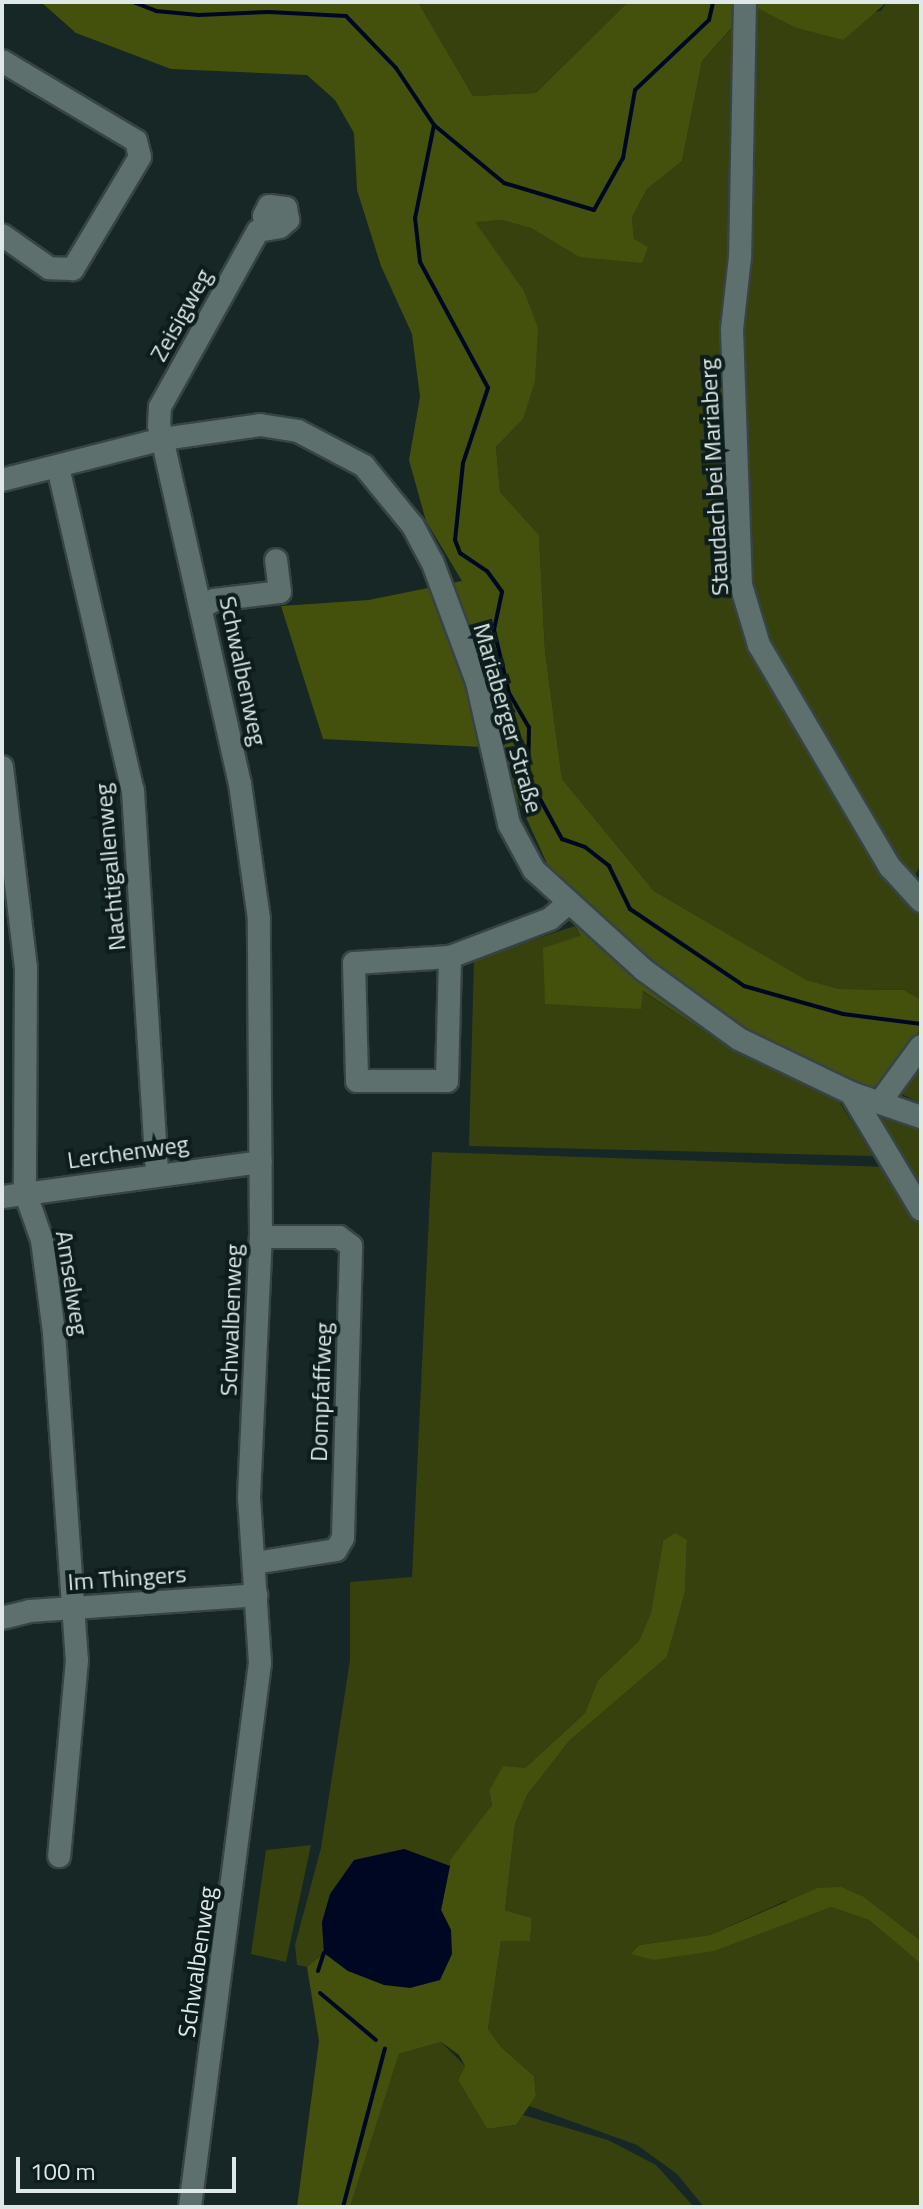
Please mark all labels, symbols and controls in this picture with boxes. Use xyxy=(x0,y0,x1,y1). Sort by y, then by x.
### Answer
street label: Zeisigweg xyxy=(144,264,218,366)
street label: Staudach bei Mariaberg xyxy=(693,358,735,596)
street label: Schwalbenweg xyxy=(213,594,273,748)
street label: Mariaberger Straße xyxy=(467,620,549,816)
street label: Nachtigallenweg xyxy=(88,782,132,952)
street label: Lerchenweg xyxy=(65,1129,191,1175)
street label: Amselweg xyxy=(50,1228,94,1338)
street label: Schwalbenweg xyxy=(214,1243,248,1397)
street label: Dompfaffweg xyxy=(304,1322,338,1462)
street label: Im Thingers xyxy=(67,1559,187,1597)
street label: Schwalbenweg xyxy=(172,1885,222,2039)
scale bar xyxy=(20,2141,240,2191)
text: 100 m xyxy=(30,2153,96,2189)

